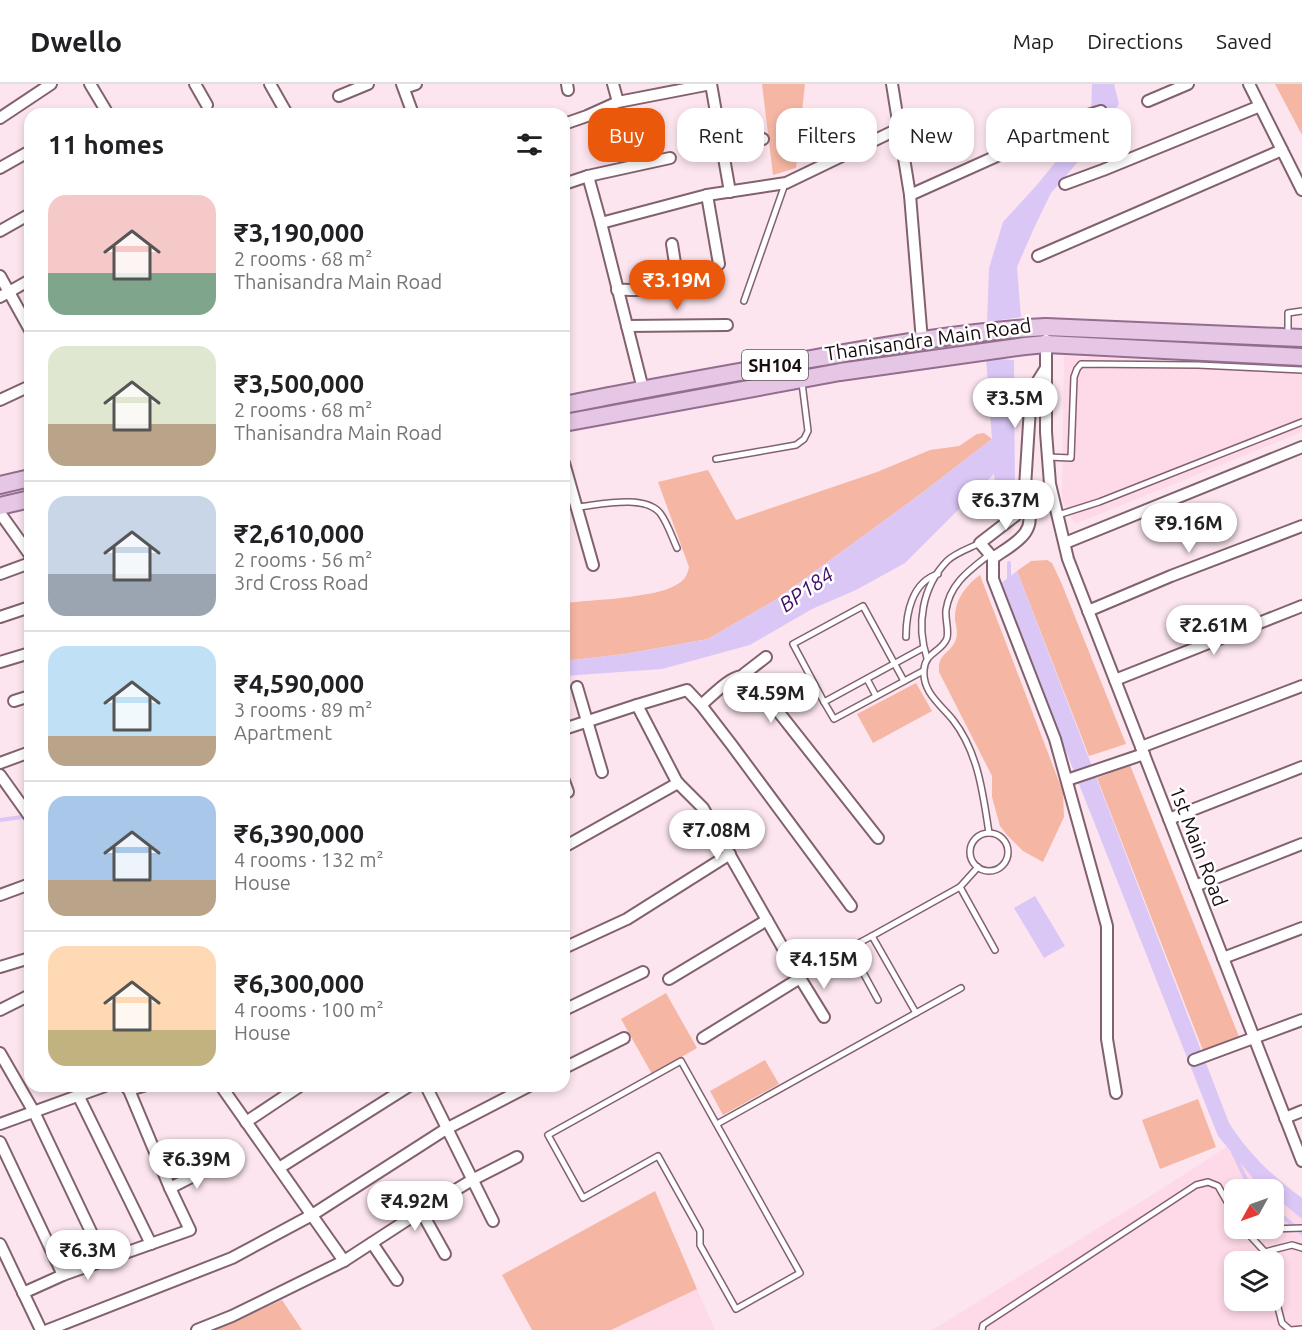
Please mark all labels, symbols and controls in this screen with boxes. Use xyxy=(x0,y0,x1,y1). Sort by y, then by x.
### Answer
text: Dwello xyxy=(30,26,122,57)
text: Map xyxy=(1013,29,1054,53)
text: Directions xyxy=(1087,29,1183,53)
text: Saved xyxy=(1216,29,1272,53)
chip: Buy xyxy=(588,108,665,162)
chip: Rent xyxy=(677,108,764,162)
chip: Filters xyxy=(776,108,877,162)
chip: New xyxy=(889,108,974,162)
chip: Apartment xyxy=(986,108,1131,162)
icon: filters xyxy=(513,128,546,161)
text: 11 homes xyxy=(48,130,164,159)
text: ₹3,190,000 xyxy=(234,218,364,247)
icon: home xyxy=(96,219,168,291)
text: 2 rooms · 68 m² xyxy=(234,247,372,270)
pin: ₹3.19M xyxy=(628,260,726,311)
text: ₹3.19M xyxy=(643,268,711,291)
text: Thanisandra Main Road xyxy=(234,270,442,293)
street label: Thanisandra Main Road xyxy=(823,313,1033,365)
road number: SH104 xyxy=(742,350,808,380)
text: ₹3,500,000 xyxy=(234,369,364,398)
icon: home xyxy=(96,370,168,442)
pin: ₹3.5M xyxy=(973,378,1057,429)
text: ₹3.5M xyxy=(987,386,1043,409)
text: 2 rooms · 68 m² xyxy=(234,398,372,421)
text: Thanisandra Main Road xyxy=(234,421,442,444)
pin: ₹6.37M xyxy=(957,480,1055,531)
text: ₹6.37M xyxy=(972,488,1040,511)
pin: ₹9.16M xyxy=(1140,503,1238,554)
text: ₹9.16M xyxy=(1155,511,1223,534)
text: ₹2,610,000 xyxy=(234,519,364,548)
icon: home xyxy=(96,520,168,592)
text: 2 rooms · 56 m² xyxy=(234,548,372,571)
water label: BP184 xyxy=(774,562,838,616)
text: 3rd Cross Road xyxy=(234,571,369,594)
pin: ₹2.61M xyxy=(1165,605,1263,656)
text: ₹2.61M xyxy=(1180,613,1248,636)
text: ₹4,590,000 xyxy=(234,669,364,698)
icon: home xyxy=(96,670,168,742)
pin: ₹4.59M xyxy=(722,673,820,724)
text: ₹4.59M xyxy=(737,681,805,704)
text: 3 rooms · 89 m² xyxy=(234,698,372,721)
text: Apartment xyxy=(234,721,332,744)
street label: 1st Main Road xyxy=(1166,783,1232,909)
pin: ₹7.08M xyxy=(668,810,766,861)
text: ₹7.08M xyxy=(683,818,751,841)
text: ₹6,390,000 xyxy=(234,819,364,848)
icon: home xyxy=(96,820,168,892)
text: 4 rooms · 132 m² xyxy=(234,848,384,871)
text: House xyxy=(234,871,291,894)
pin: ₹4.15M xyxy=(775,939,873,990)
text: ₹4.15M xyxy=(790,947,858,970)
text: ₹6,300,000 xyxy=(234,969,364,998)
icon: home xyxy=(96,970,168,1042)
text: 4 rooms · 100 m² xyxy=(234,998,384,1021)
text: House xyxy=(234,1021,291,1044)
pin: ₹6.39M xyxy=(148,1139,246,1190)
text: ₹6.39M xyxy=(163,1147,231,1170)
north arrow xyxy=(1224,1179,1284,1239)
map controls xyxy=(1224,1179,1284,1311)
pin: ₹4.92M xyxy=(366,1181,464,1232)
text: ₹4.92M xyxy=(381,1189,449,1212)
pin: ₹6.3M xyxy=(46,1230,130,1281)
text: ₹6.3M xyxy=(60,1238,116,1261)
button: layers xyxy=(1224,1251,1284,1311)

